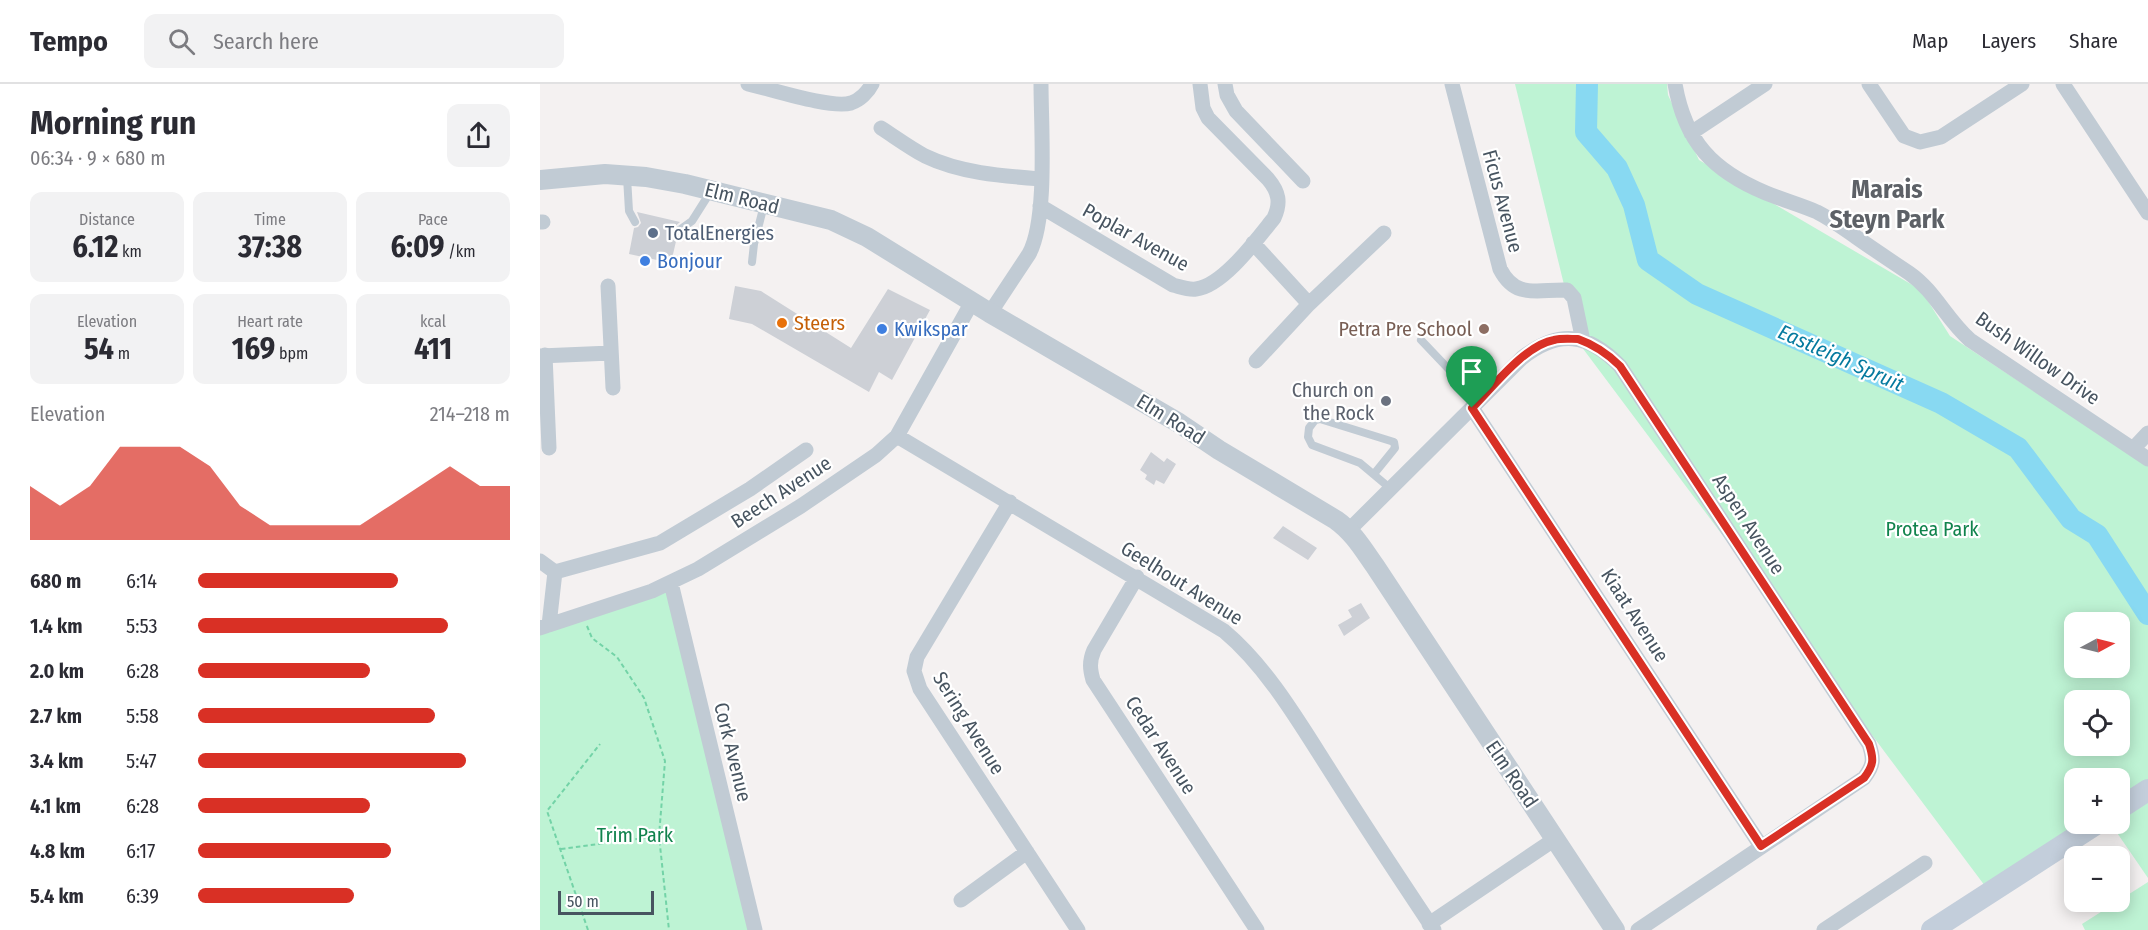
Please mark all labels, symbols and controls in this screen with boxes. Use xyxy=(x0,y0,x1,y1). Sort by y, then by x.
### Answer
search box xyxy=(144,14,564,68)
text: Tempo xyxy=(30,25,108,58)
icon: search xyxy=(165,25,198,58)
text: Search here xyxy=(213,28,319,55)
text: Map xyxy=(1912,28,1948,54)
text: Layers xyxy=(1981,28,2036,54)
text: Share xyxy=(2069,28,2118,54)
text: Morning run xyxy=(30,103,196,143)
button: share xyxy=(447,104,510,167)
text: 06:34 · 9 × 680 m xyxy=(30,146,166,170)
street label: Ficus Avenue xyxy=(1478,147,1528,255)
district label: Marais Steyn Park xyxy=(1829,174,1945,235)
street label: Elm Road xyxy=(702,177,782,219)
street label: Poplar Avenue xyxy=(1079,198,1193,276)
text: Distance xyxy=(79,210,135,229)
text: Time xyxy=(254,210,286,229)
text: Pace xyxy=(418,210,448,229)
place label: TotalEnergies xyxy=(665,221,774,245)
marker: TotalEnergies xyxy=(646,226,660,240)
text: 6.12 xyxy=(72,229,118,265)
text: 37:38 xyxy=(238,229,302,265)
text: 6:09 xyxy=(390,229,445,265)
text: km xyxy=(118,242,142,261)
text: /km xyxy=(445,242,476,261)
place label: Bonjour xyxy=(657,249,722,273)
marker: Bonjour xyxy=(638,254,652,268)
street label: Bush Willow Drive xyxy=(1971,306,2105,410)
place label: Steers xyxy=(794,311,845,335)
text: Elevation xyxy=(77,312,137,331)
text: Heart rate xyxy=(237,312,303,331)
text: kcal xyxy=(420,312,446,331)
marker: Steers xyxy=(775,316,789,330)
place label: Kwikspar xyxy=(894,317,968,341)
place label: Petra Pre School xyxy=(1338,317,1472,341)
water label: Eastleigh Spruit xyxy=(1774,319,1908,397)
marker: Kwikspar xyxy=(875,322,889,336)
marker: Petra Pre School xyxy=(1477,322,1491,336)
text: 54 xyxy=(84,331,114,367)
text: 169 xyxy=(232,331,275,367)
text: 411 xyxy=(414,331,452,367)
text: m xyxy=(114,344,130,363)
text: bpm xyxy=(275,344,308,363)
pin xyxy=(1446,346,1497,408)
icon: arrive xyxy=(1455,355,1488,388)
place label: Church on the Rock xyxy=(1292,378,1375,425)
street label: Elm Road xyxy=(1132,389,1210,449)
marker: Church on the Rock xyxy=(1379,394,1393,408)
text: Elevation xyxy=(30,402,105,426)
text: 214–218 m xyxy=(430,402,510,426)
street label: Beech Avenue xyxy=(726,451,836,533)
street label: Aspen Avenue xyxy=(1708,469,1790,579)
park label: Protea Park xyxy=(1886,517,1979,541)
street label: Geelhout Avenue xyxy=(1117,536,1247,630)
street label: Kiaat Avenue xyxy=(1596,564,1674,666)
text: 680 m xyxy=(30,569,81,593)
text: 6:14 xyxy=(126,569,157,593)
north arrow xyxy=(2064,612,2130,678)
map controls xyxy=(2064,612,2130,912)
text: 1.4 km xyxy=(30,614,82,638)
text: 5:53 xyxy=(126,614,158,638)
text: 2.0 km xyxy=(30,659,84,683)
text: 6:28 xyxy=(126,659,159,683)
street label: Sering Avenue xyxy=(928,667,1010,779)
button: locate xyxy=(2064,690,2130,756)
street label: Cedar Avenue xyxy=(1120,692,1202,798)
street label: Cork Avenue xyxy=(709,700,757,804)
text: 2.7 km xyxy=(30,704,82,728)
text: 5:58 xyxy=(126,704,159,728)
street label: Elm Road xyxy=(1481,736,1543,812)
text: 3.4 km xyxy=(30,749,83,773)
text: 5:47 xyxy=(126,749,157,773)
button: + xyxy=(2064,768,2130,834)
text: 4.1 km xyxy=(30,794,81,818)
text: 6:28 xyxy=(126,794,159,818)
park label: Trim Park xyxy=(597,823,674,847)
text: 4.8 km xyxy=(30,839,85,863)
text: 6:17 xyxy=(126,839,155,863)
button: − xyxy=(2064,846,2130,912)
text: 5.4 km xyxy=(30,884,84,908)
text: 6:39 xyxy=(126,884,159,908)
scale bar xyxy=(558,888,654,916)
text: 50 m xyxy=(567,892,599,911)

